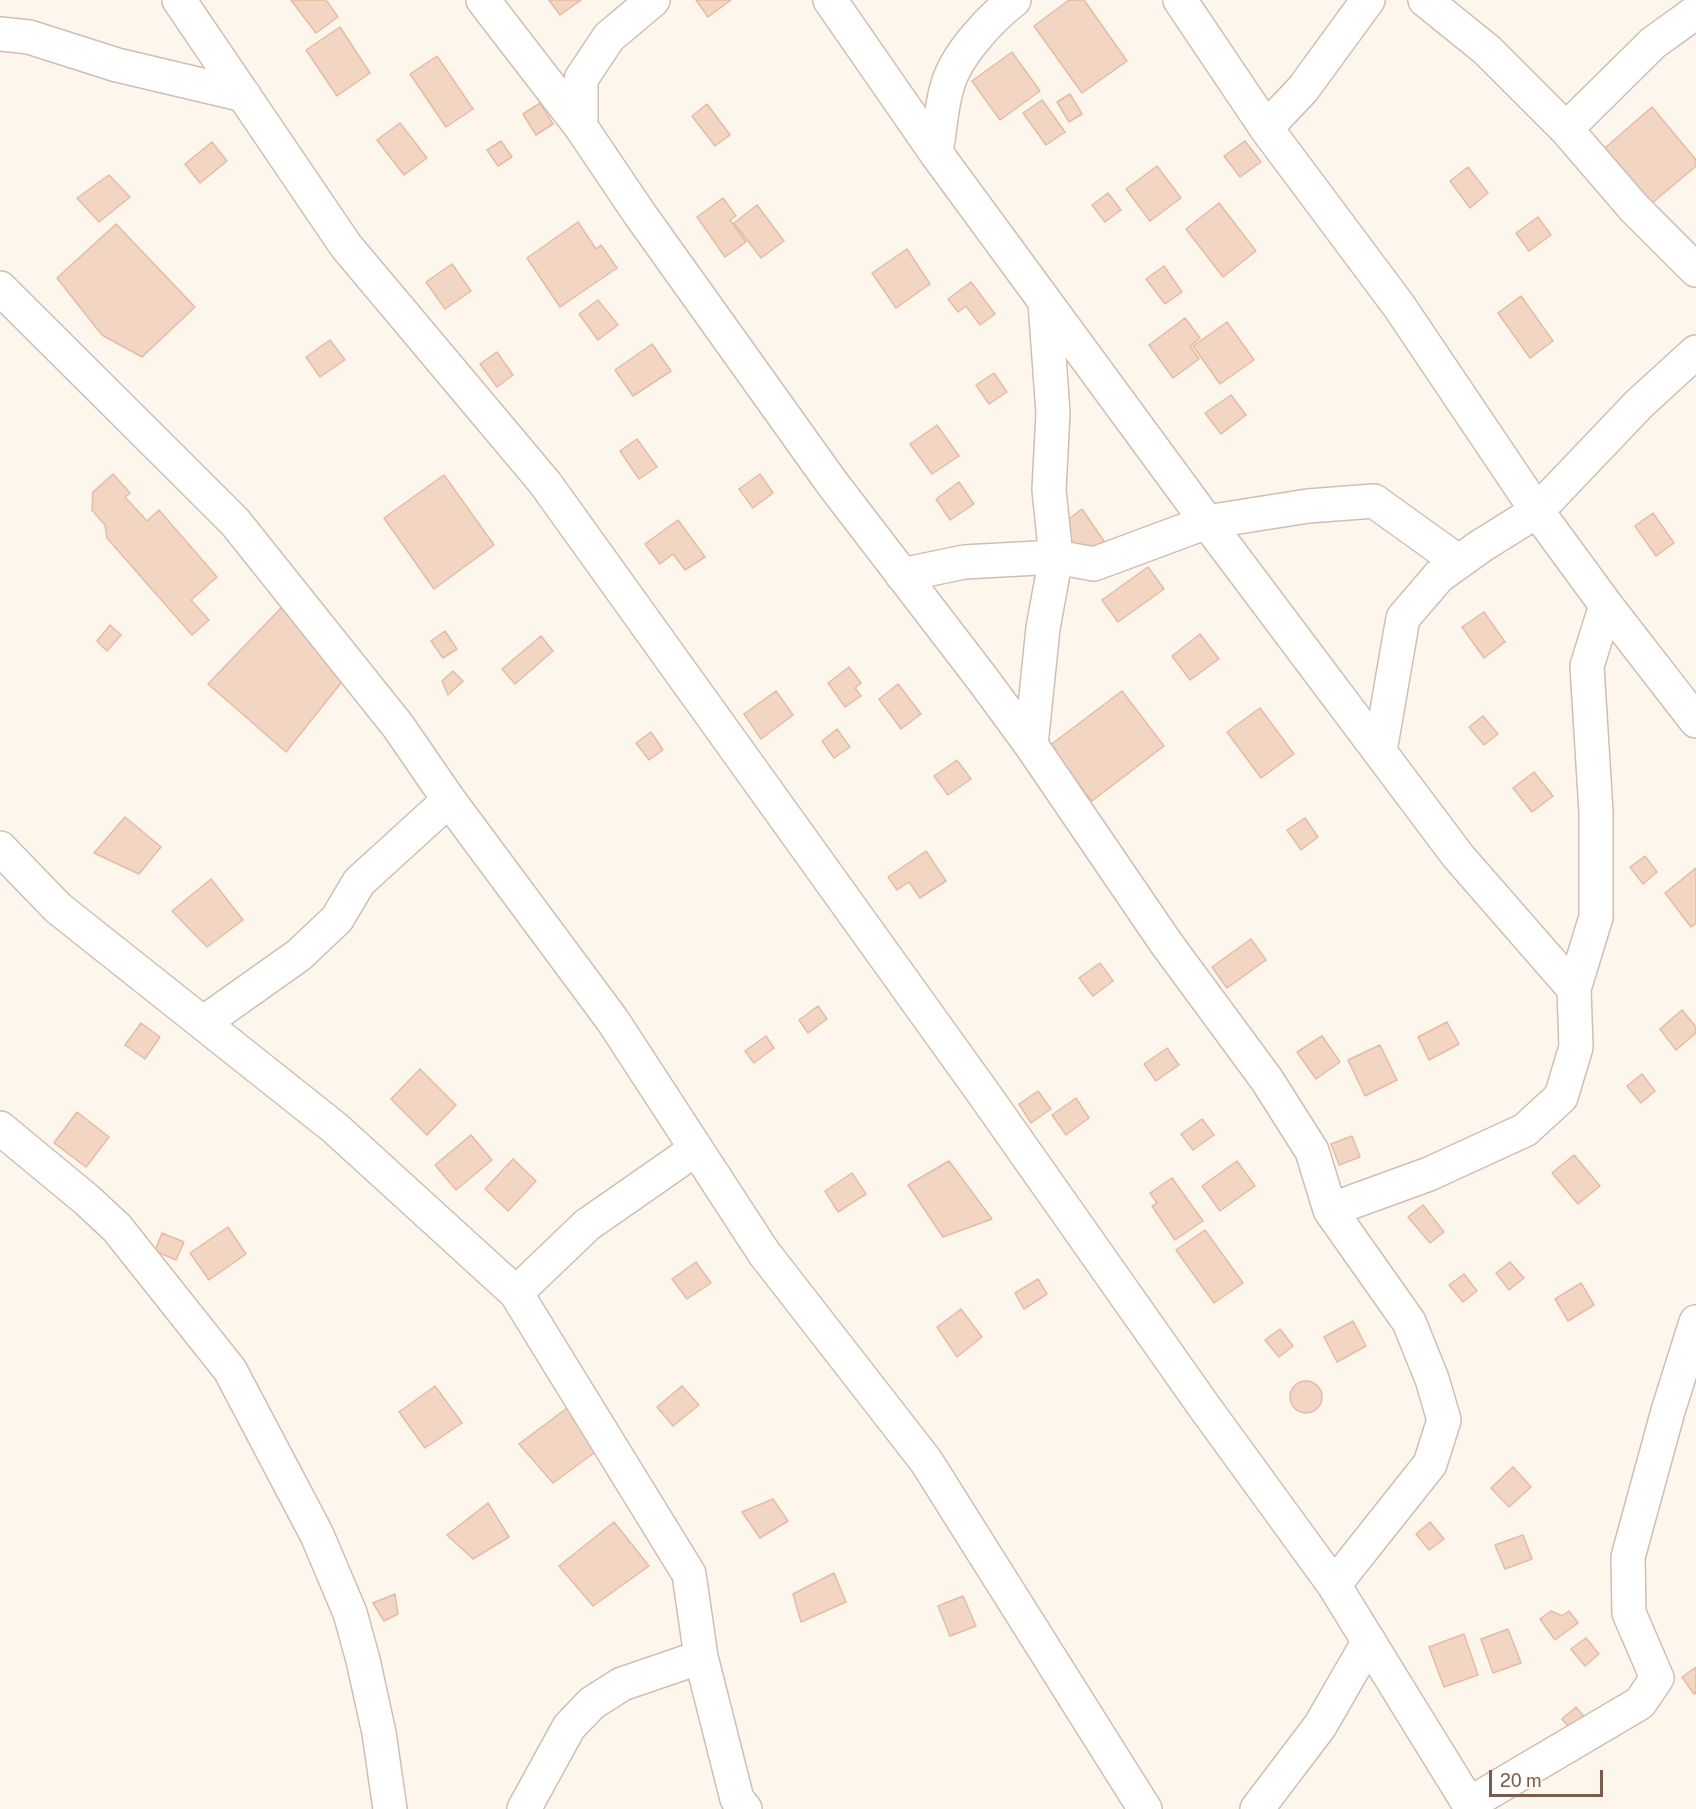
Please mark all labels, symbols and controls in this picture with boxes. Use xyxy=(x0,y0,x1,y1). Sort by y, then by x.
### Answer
scale bar xyxy=(1492,1758,1606,1796)
text: 20 m xyxy=(1500,1770,1542,1791)

